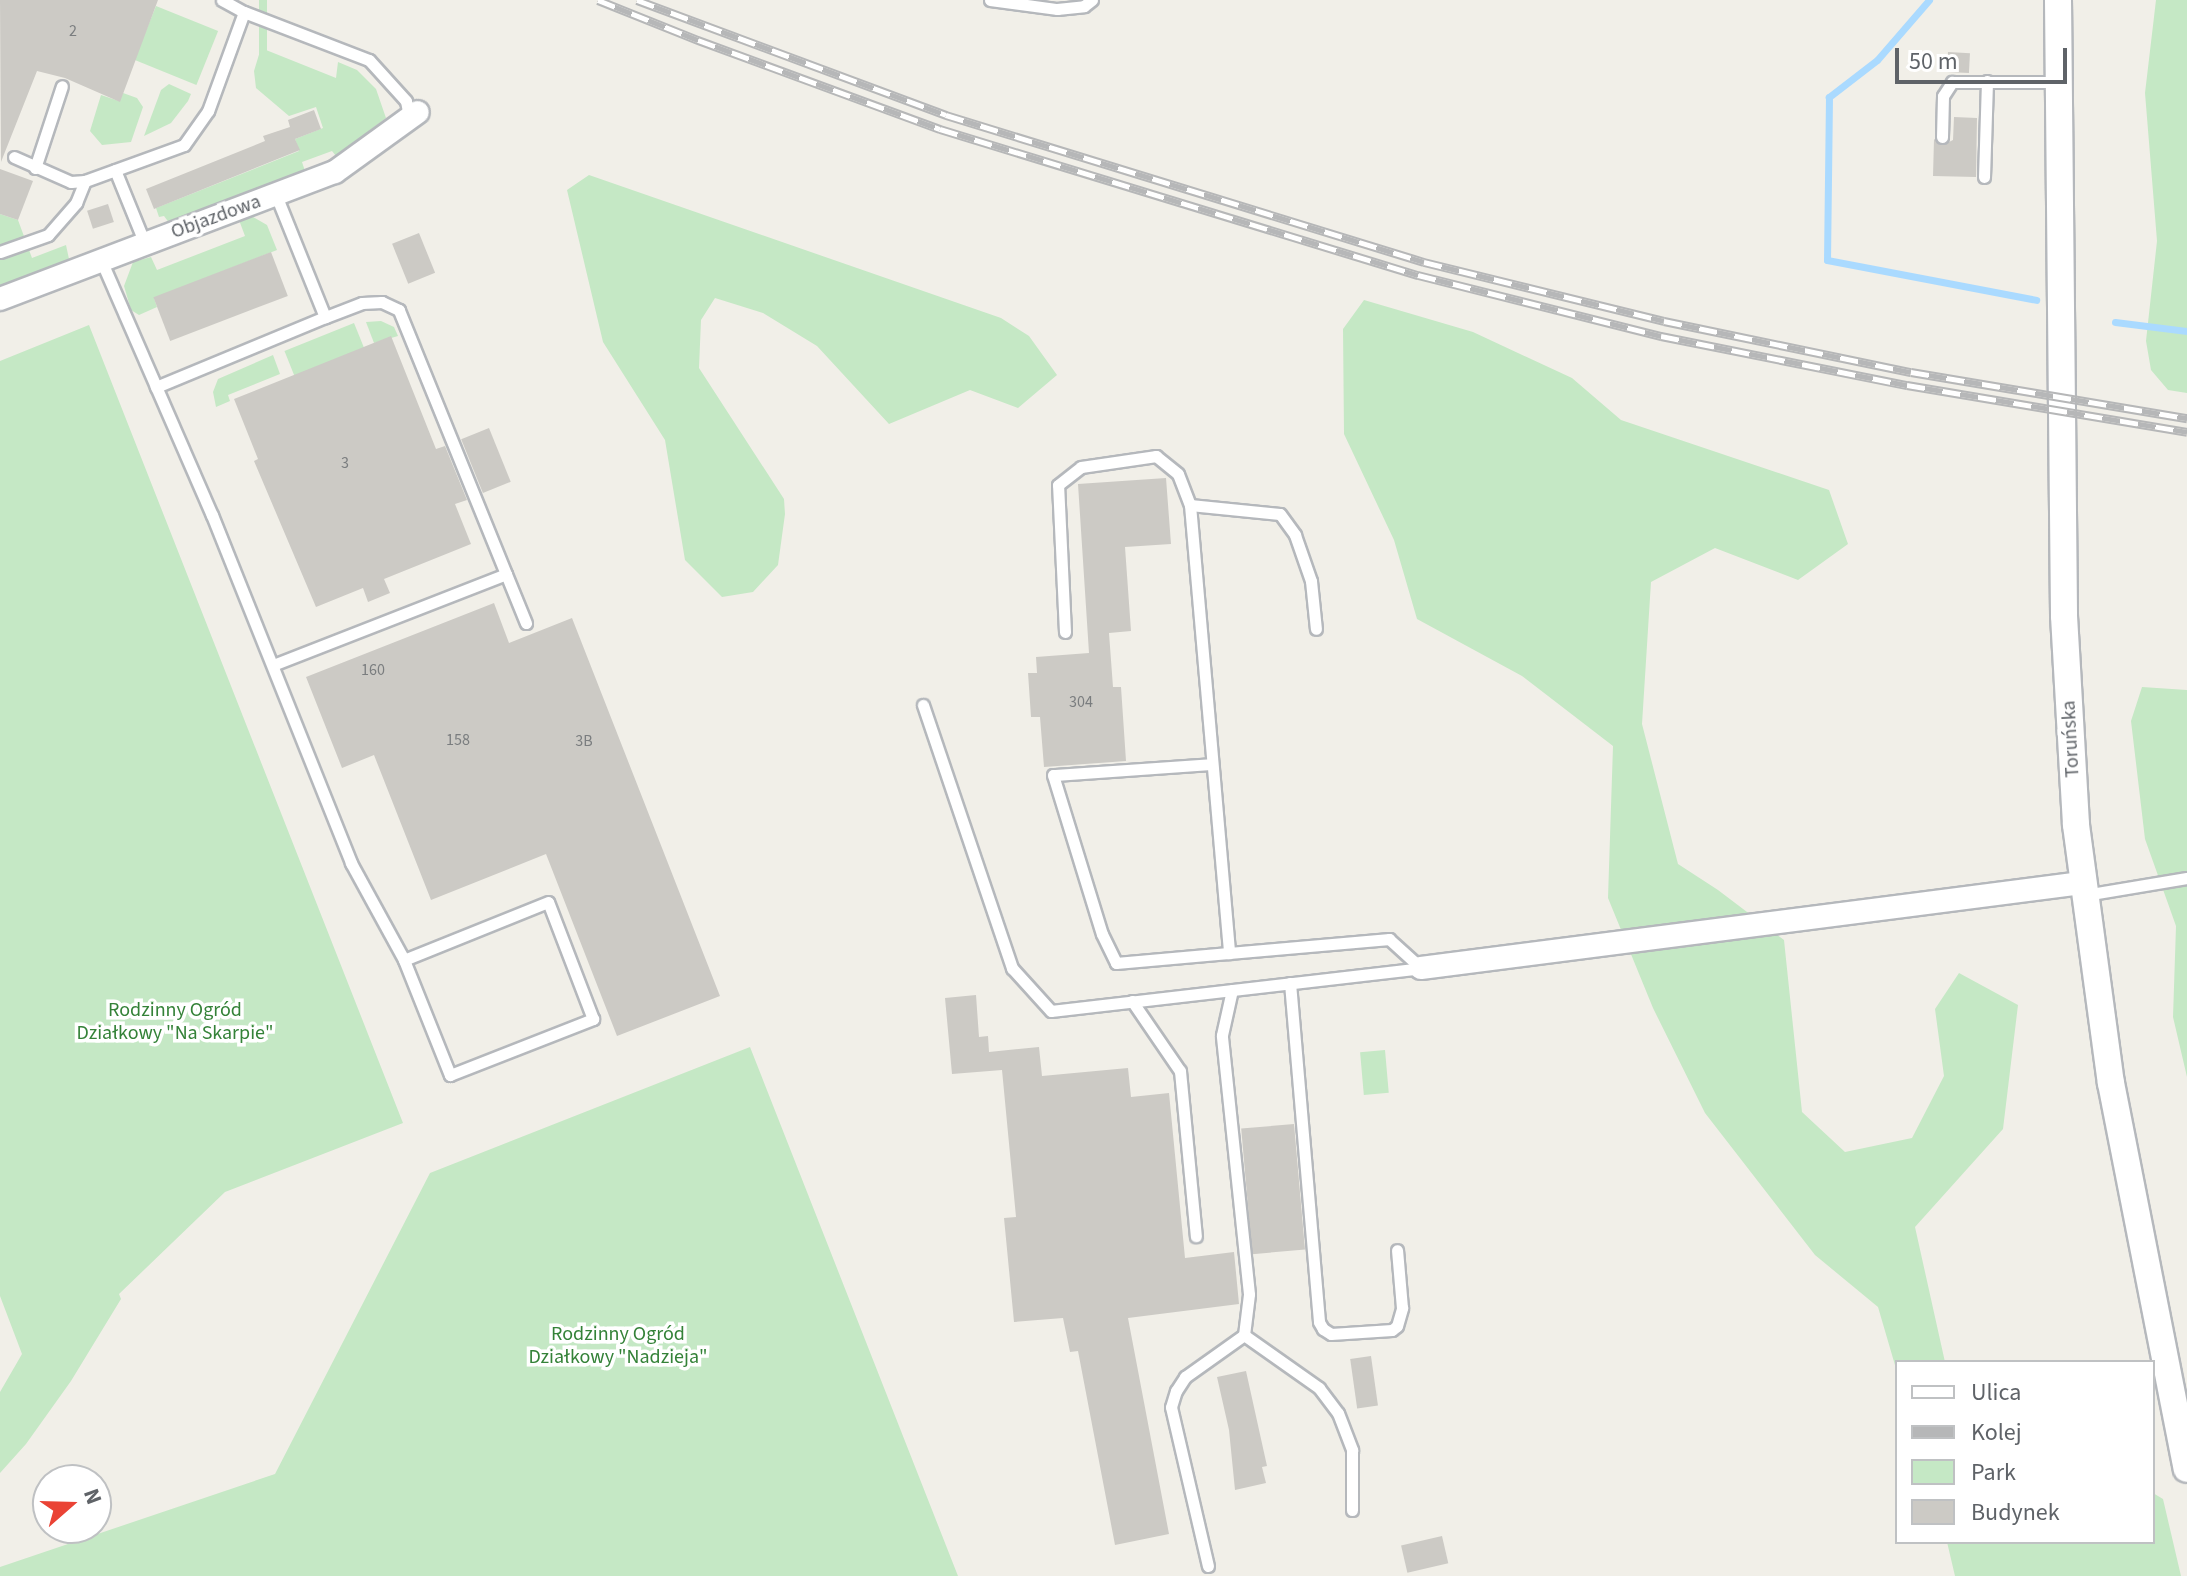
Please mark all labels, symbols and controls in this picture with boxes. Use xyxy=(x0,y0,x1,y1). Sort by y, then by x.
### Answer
house number: 2 xyxy=(69,21,77,41)
scale bar xyxy=(1899,32,2071,82)
text: 50 m xyxy=(1909,44,1958,79)
street label: Objazdowa xyxy=(168,190,264,244)
house number: 3 xyxy=(341,453,349,473)
house number: 160 xyxy=(361,660,385,680)
house number: 304 xyxy=(1069,692,1093,712)
street label: Toruńska xyxy=(2057,700,2085,778)
house number: 158 xyxy=(446,730,470,750)
house number: 3B xyxy=(575,731,593,751)
park label: Rodzinny Ogród Działkowy "Na Skarpie" xyxy=(76,999,274,1046)
park label: Rodzinny Ogród Działkowy "Nadzieja" xyxy=(528,1323,708,1370)
legend xyxy=(1895,1360,2155,1544)
text: Ulica xyxy=(1971,1375,2021,1410)
text: Kolej xyxy=(1971,1415,2022,1450)
text: Park xyxy=(1971,1455,2016,1490)
north arrow xyxy=(32,1464,112,1544)
text: N xyxy=(75,1484,110,1509)
text: Budynek xyxy=(1971,1495,2060,1530)

